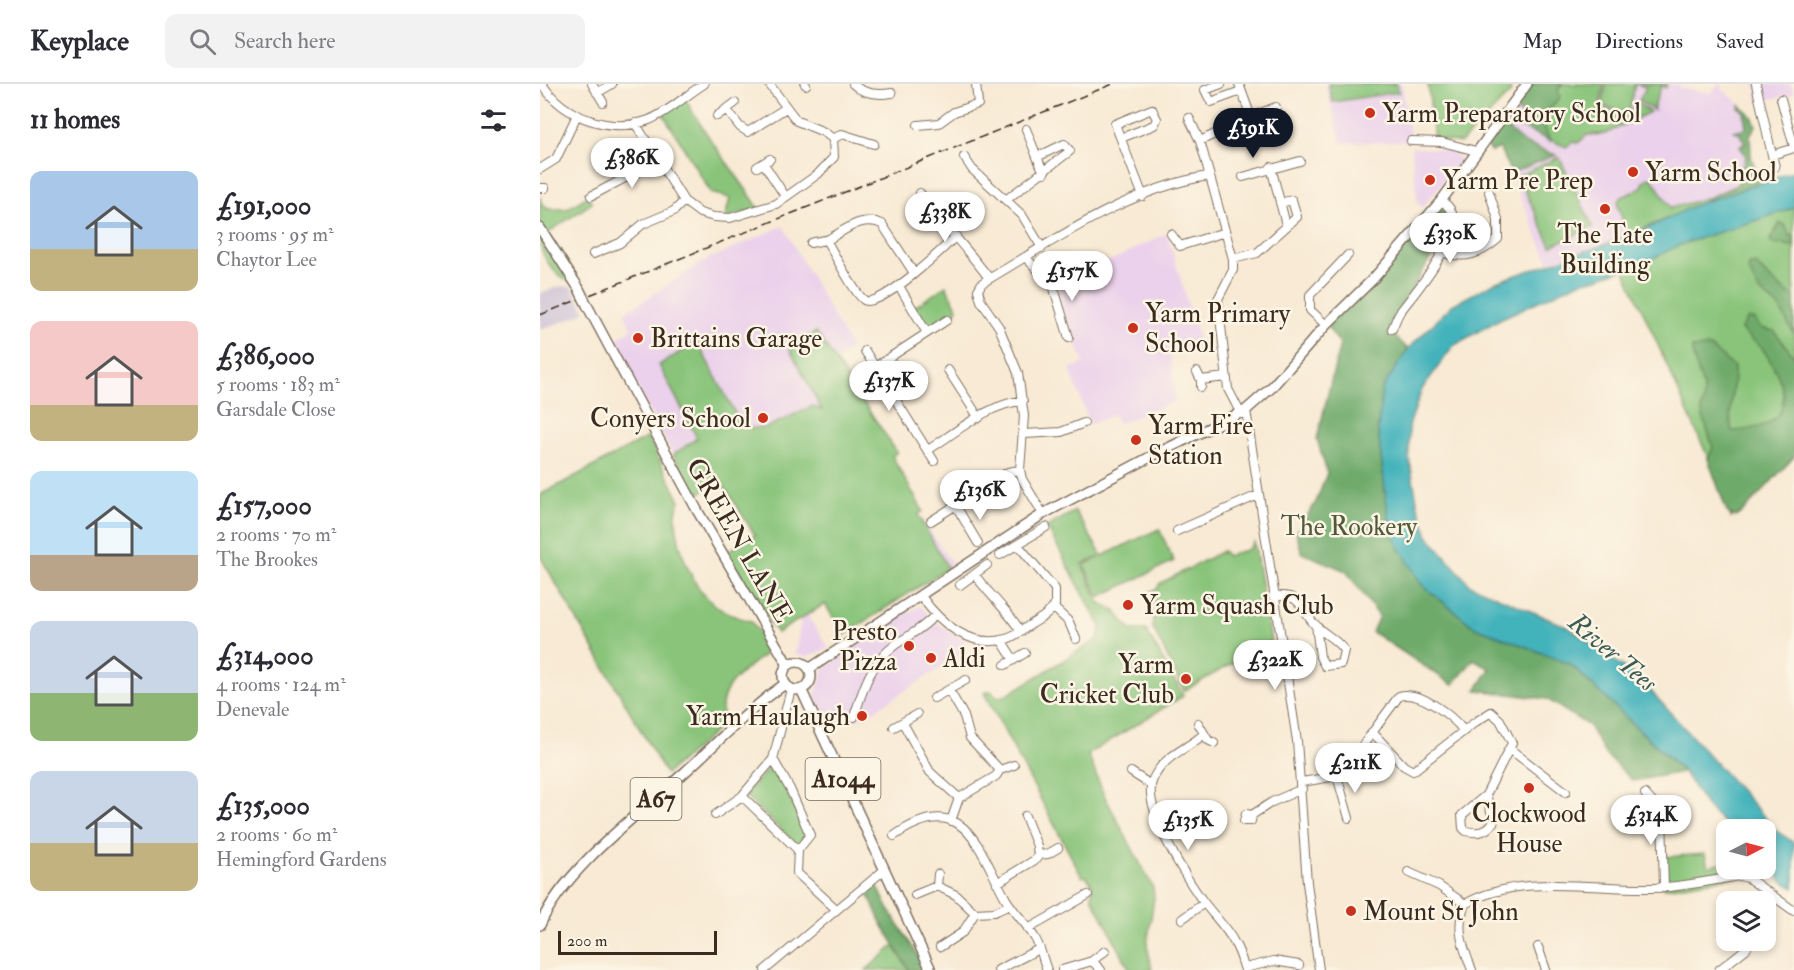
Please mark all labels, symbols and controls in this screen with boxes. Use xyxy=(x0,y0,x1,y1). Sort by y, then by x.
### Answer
search box xyxy=(165,14,585,68)
text: Keyplace xyxy=(30,24,129,59)
icon: search xyxy=(186,25,219,58)
text: Search here xyxy=(234,27,336,55)
text: Map xyxy=(1522,28,1562,55)
text: Directions xyxy=(1595,28,1683,55)
text: Saved xyxy=(1716,28,1764,55)
place label: Yarm Preparatory School xyxy=(1382,98,1641,131)
text: 11 homes xyxy=(30,104,120,136)
icon: filters xyxy=(477,104,510,137)
marker: Yarm Preparatory School xyxy=(1363,106,1377,120)
pin: £191K xyxy=(1211,108,1295,159)
text: £191K xyxy=(1227,115,1279,140)
pin: £386K xyxy=(590,138,674,189)
text: £386K xyxy=(605,145,659,170)
place label: Yarm School xyxy=(1645,157,1777,189)
place label: Yarm Pre Prep xyxy=(1442,165,1593,198)
marker: Yarm School xyxy=(1626,165,1640,179)
marker: Yarm Pre Prep xyxy=(1423,173,1437,187)
text: £191,000 xyxy=(216,190,311,222)
pin: £338K xyxy=(903,192,987,243)
icon: home xyxy=(78,195,150,267)
text: £338K xyxy=(919,199,971,224)
marker: The Tate Building xyxy=(1598,202,1612,216)
pin: £330K xyxy=(1408,213,1492,264)
place label: The Tate Building xyxy=(1557,219,1653,281)
text: £330K xyxy=(1423,220,1477,245)
text: 3 rooms · 95 m² xyxy=(216,222,334,247)
text: Chaytor Lee xyxy=(216,247,317,272)
pin: £157K xyxy=(1030,251,1114,302)
text: £157K xyxy=(1046,258,1098,283)
place label: Yarm Primary School xyxy=(1145,298,1291,360)
marker: Yarm Primary School xyxy=(1126,321,1140,335)
place label: Brittains Garage xyxy=(650,323,822,355)
marker: Brittains Garage xyxy=(631,331,645,345)
text: £386,000 xyxy=(216,340,315,372)
icon: home xyxy=(78,345,150,417)
pin: £137K xyxy=(847,361,931,412)
text: £137K xyxy=(863,368,915,393)
text: 5 rooms · 183 m² xyxy=(216,372,340,397)
text: Garsdale Close xyxy=(216,397,336,422)
place label: Conyers School xyxy=(590,403,751,435)
place label: Yarm Fire Station xyxy=(1148,410,1253,472)
marker: Conyers School xyxy=(756,411,770,425)
marker: Yarm Fire Station xyxy=(1129,433,1143,447)
street label: GREEN LANE xyxy=(679,453,799,628)
pin: £136K xyxy=(938,470,1022,521)
text: £136K xyxy=(954,477,1006,502)
text: £157,000 xyxy=(216,490,312,522)
icon: home xyxy=(78,495,150,567)
park label: The Rookery xyxy=(1281,511,1418,543)
text: 2 rooms · 70 m² xyxy=(216,522,336,547)
text: The Brookes xyxy=(216,547,318,572)
place label: Yarm Squash Club xyxy=(1140,590,1333,622)
marker: Yarm Squash Club xyxy=(1121,598,1135,612)
water label: River Tees xyxy=(1561,605,1664,699)
place label: Presto Pizza xyxy=(832,616,897,678)
marker: Presto Pizza xyxy=(902,639,916,653)
text: £314,000 xyxy=(216,640,314,672)
pin: £322K xyxy=(1233,640,1317,691)
place label: Aldi xyxy=(942,643,986,675)
icon: home xyxy=(78,645,150,717)
text: £322K xyxy=(1247,647,1303,672)
place label: Yarm Cricket Club xyxy=(1040,649,1174,711)
marker: Aldi xyxy=(924,651,938,665)
text: 4 rooms · 124 m² xyxy=(216,672,346,697)
marker: Yarm Cricket Club xyxy=(1179,672,1193,686)
text: Denevale xyxy=(216,697,289,722)
place label: Yarm Haulaugh xyxy=(686,701,850,733)
marker: Yarm Haulaugh xyxy=(855,709,869,723)
pin: £211K xyxy=(1313,743,1397,794)
text: £211K xyxy=(1329,750,1381,775)
road number: A1044 xyxy=(806,758,880,800)
road number: A67 xyxy=(630,778,682,820)
marker: Clockwood House xyxy=(1522,781,1536,795)
text: £135,000 xyxy=(216,790,310,822)
icon: home xyxy=(78,795,150,867)
pin: £314K xyxy=(1609,795,1693,846)
place label: Clockwood House xyxy=(1472,798,1586,860)
pin: £135K xyxy=(1146,800,1230,851)
text: £314K xyxy=(1624,802,1678,827)
text: £135K xyxy=(1162,807,1214,832)
north arrow xyxy=(1716,819,1776,879)
map controls xyxy=(1716,819,1776,951)
text: 2 rooms · 60 m² xyxy=(216,822,337,847)
text: Hemingford Gardens xyxy=(216,847,387,872)
button: layers xyxy=(1716,891,1776,951)
place label: Mount St John xyxy=(1363,896,1519,928)
marker: Mount St John xyxy=(1344,904,1358,918)
scale bar xyxy=(558,928,717,956)
text: 200 m xyxy=(567,931,607,951)

